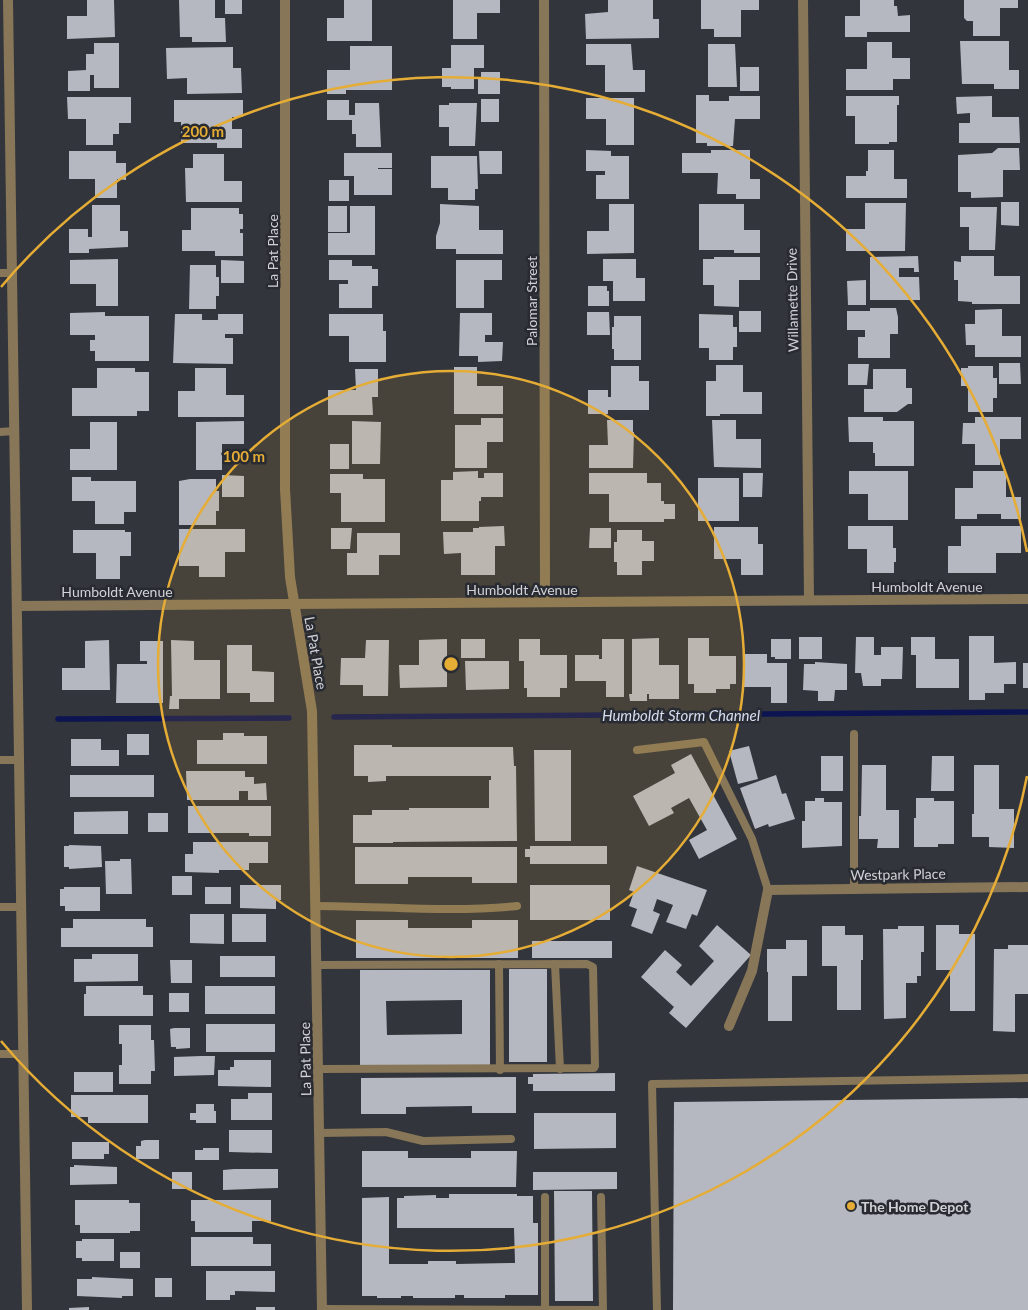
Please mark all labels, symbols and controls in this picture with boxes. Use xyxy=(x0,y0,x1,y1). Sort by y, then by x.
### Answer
text: 200 m xyxy=(182,122,224,140)
street label: La Pat Place xyxy=(264,214,281,288)
street label: Willamette Drive xyxy=(783,248,801,352)
street label: Palomar Street xyxy=(523,256,540,346)
text: 100 m xyxy=(223,447,265,465)
street label: Humboldt Avenue xyxy=(871,578,983,595)
street label: Humboldt Avenue xyxy=(466,581,578,598)
street label: Humboldt Avenue xyxy=(61,583,173,600)
street label: La Pat Place xyxy=(301,615,331,691)
centre of rings xyxy=(442,655,460,673)
water label: Humboldt Storm Channel xyxy=(602,706,761,724)
street label: Westpark Place xyxy=(850,865,946,883)
street label: La Pat Place xyxy=(296,1022,314,1096)
place label: The Home Depot xyxy=(861,1198,969,1215)
marker: The Home Depot xyxy=(845,1200,857,1212)

